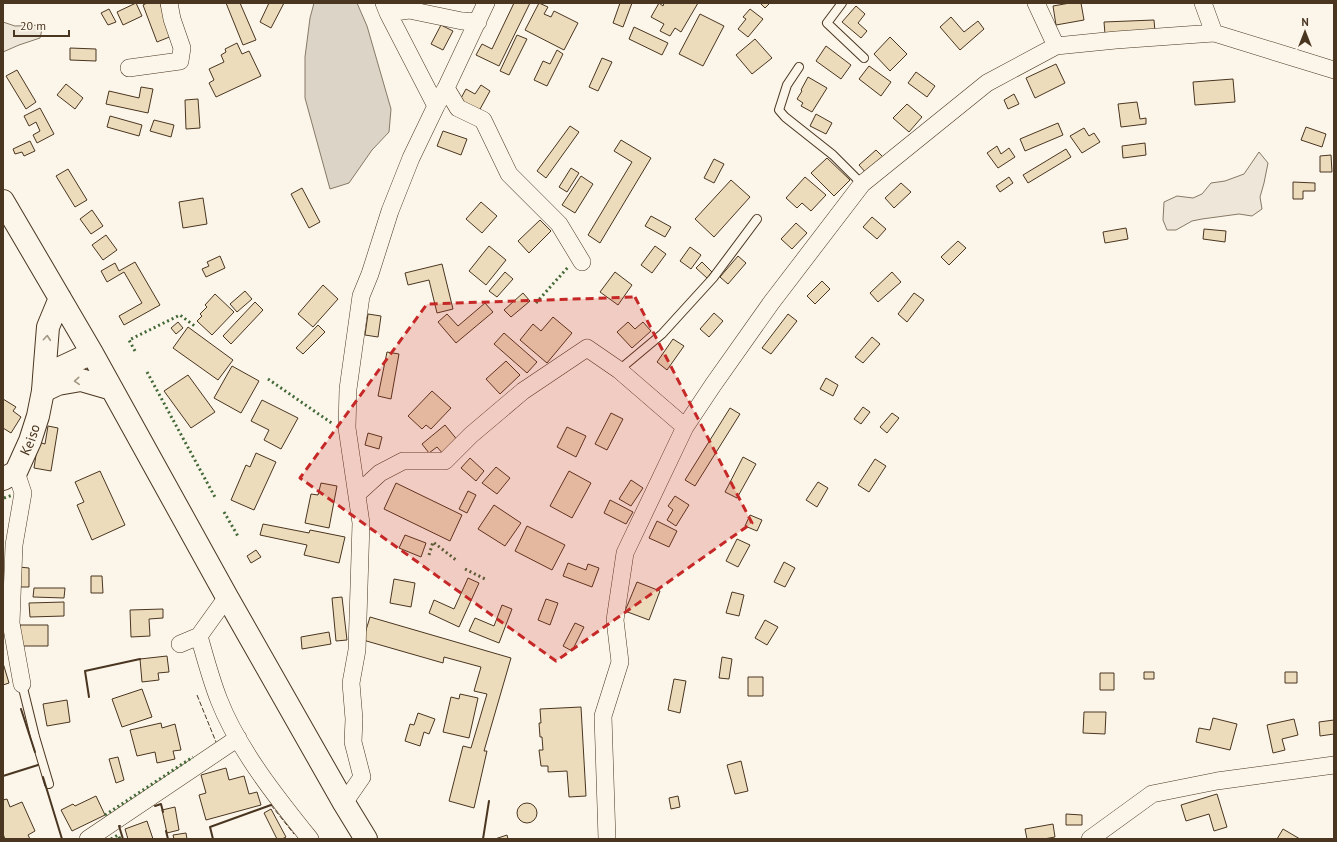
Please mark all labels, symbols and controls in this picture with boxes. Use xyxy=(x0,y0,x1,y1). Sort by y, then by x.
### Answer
scale bar xyxy=(14,12,69,38)
north arrow xyxy=(1285,12,1325,52)
text: N xyxy=(1301,15,1309,29)
text: 20 m xyxy=(20,18,46,33)
one-way arrow xyxy=(42,335,51,342)
one-way arrow xyxy=(74,376,80,385)
street label: Keiso xyxy=(16,422,44,458)

